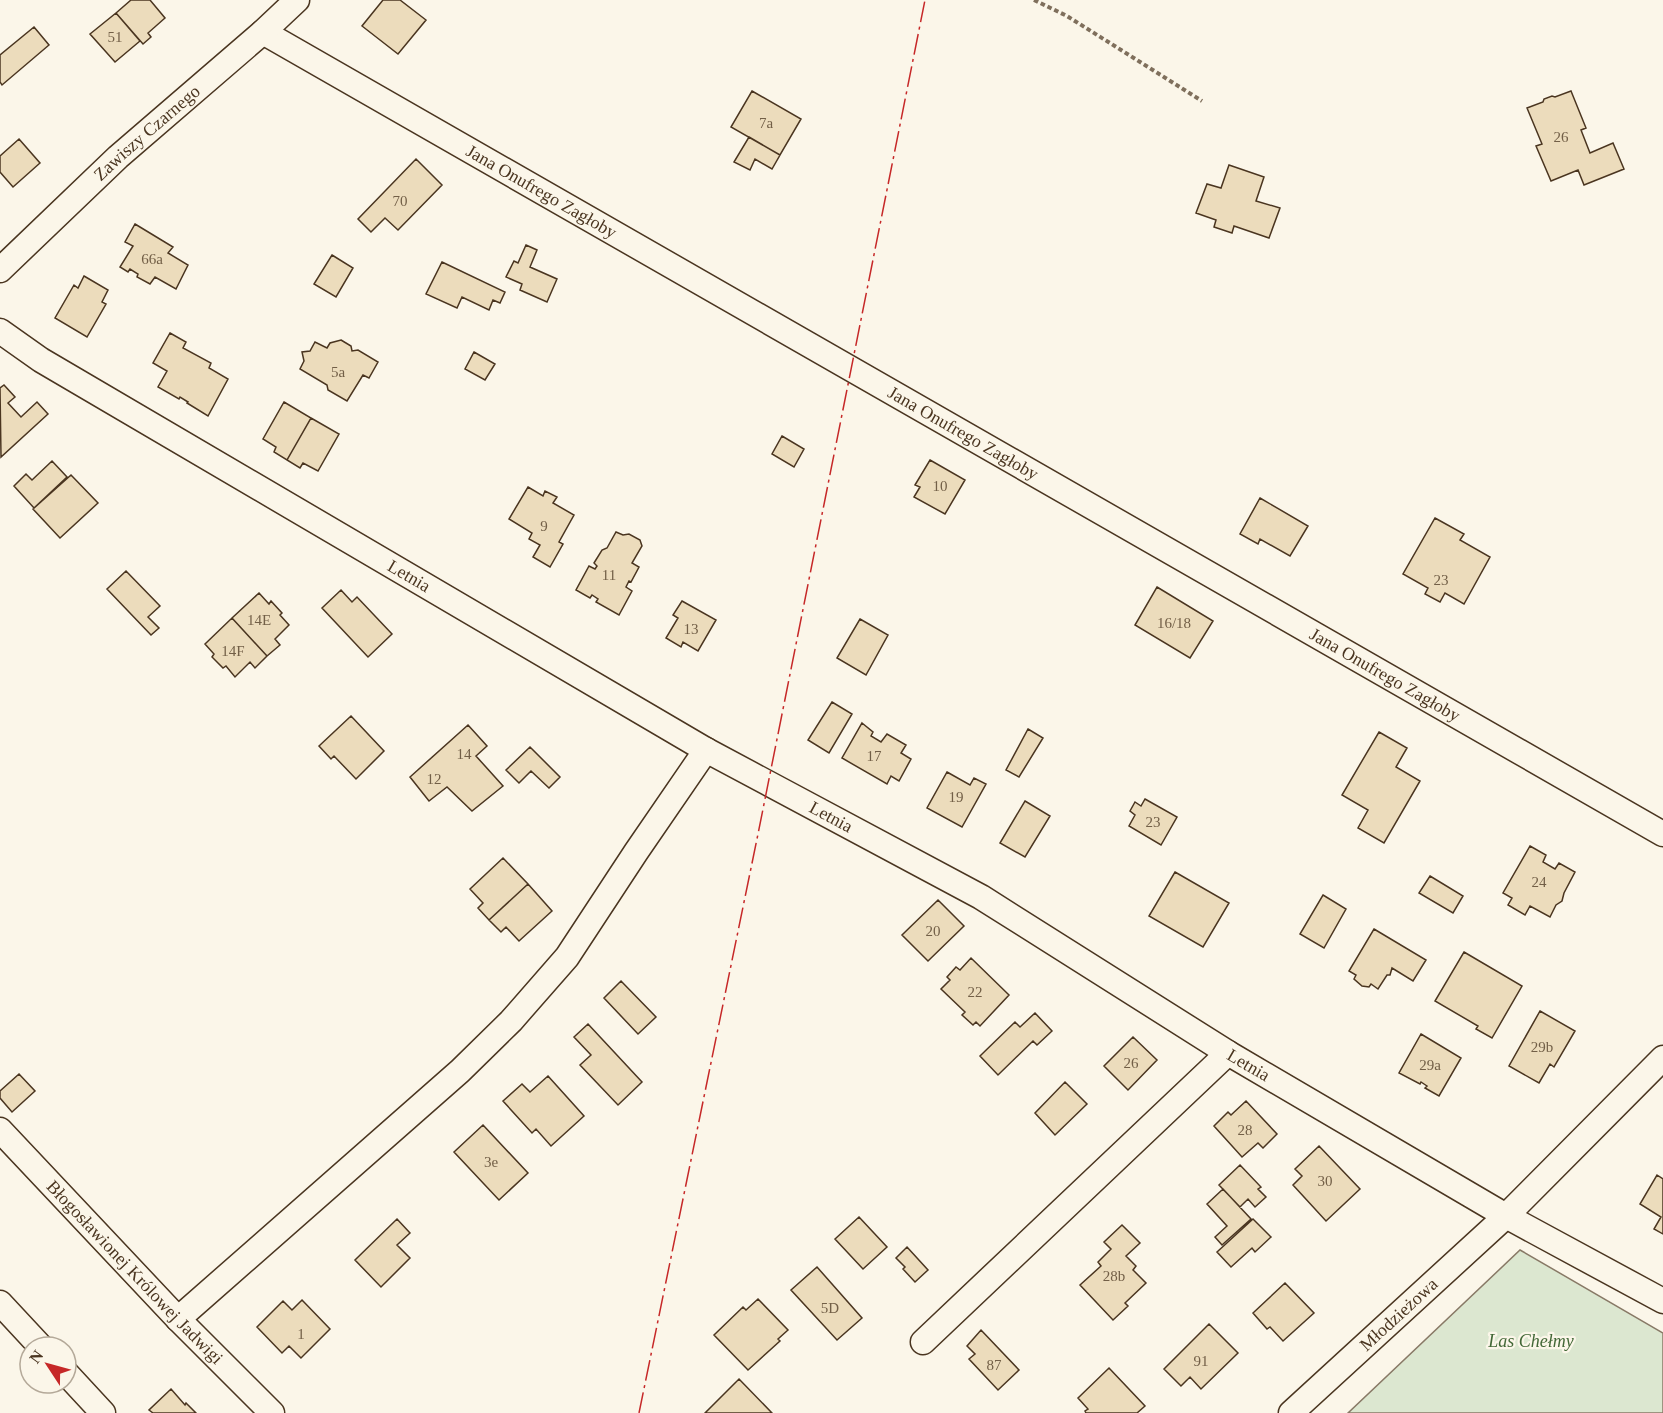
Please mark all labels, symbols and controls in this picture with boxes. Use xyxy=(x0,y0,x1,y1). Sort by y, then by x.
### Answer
house number: 51 xyxy=(108,29,123,45)
street label: Zawiszy Czarnego xyxy=(90,81,204,185)
house number: 7a xyxy=(759,115,773,131)
house number: 26 xyxy=(1554,129,1569,145)
street label: Jana Onufrego Zagłoby xyxy=(463,141,620,242)
house number: 70 xyxy=(393,193,408,209)
house number: 66a xyxy=(141,251,163,267)
house number: 5a xyxy=(331,364,345,380)
street label: Jana Onufrego Zagłoby xyxy=(885,382,1042,484)
house number: 10 xyxy=(933,478,948,494)
house number: 9 xyxy=(540,518,548,534)
street label: Letnia xyxy=(384,556,434,596)
house number: 11 xyxy=(602,567,616,583)
house number: 23 xyxy=(1434,572,1449,588)
house number: 14E xyxy=(247,612,271,628)
house number: 16/18 xyxy=(1157,615,1191,631)
house number: 13 xyxy=(684,621,699,637)
street label: Jana Onufrego Zagłoby xyxy=(1306,624,1464,726)
house number: 14F xyxy=(221,643,245,659)
house number: 14 xyxy=(457,746,472,762)
house number: 17 xyxy=(867,748,882,764)
house number: 12 xyxy=(427,771,442,787)
house number: 19 xyxy=(949,789,964,805)
street label: Letnia xyxy=(806,797,856,837)
house number: 23 xyxy=(1146,814,1161,830)
house number: 24 xyxy=(1532,874,1547,890)
house number: 20 xyxy=(926,923,941,939)
house number: 22 xyxy=(968,984,983,1000)
house number: 29b xyxy=(1531,1039,1553,1055)
street label: Letnia xyxy=(1224,1045,1274,1085)
house number: 26 xyxy=(1124,1055,1139,1071)
house number: 29a xyxy=(1419,1057,1441,1073)
house number: 28 xyxy=(1238,1122,1253,1138)
house number: 3e xyxy=(484,1154,498,1170)
house number: 30 xyxy=(1318,1173,1333,1189)
street label: Błogosławionej Królowej Jadwigi xyxy=(43,1176,227,1368)
house number: 28b xyxy=(1103,1268,1125,1284)
street label: Młodzieżowa xyxy=(1356,1274,1442,1355)
house number: 5D xyxy=(821,1300,839,1316)
house number: 1 xyxy=(297,1326,305,1342)
park label: Las Chełmy xyxy=(1487,1331,1574,1351)
north arrow xyxy=(18,1335,78,1395)
text: N xyxy=(26,1346,47,1366)
house number: 91 xyxy=(1194,1353,1209,1369)
house number: 87 xyxy=(987,1357,1002,1373)

